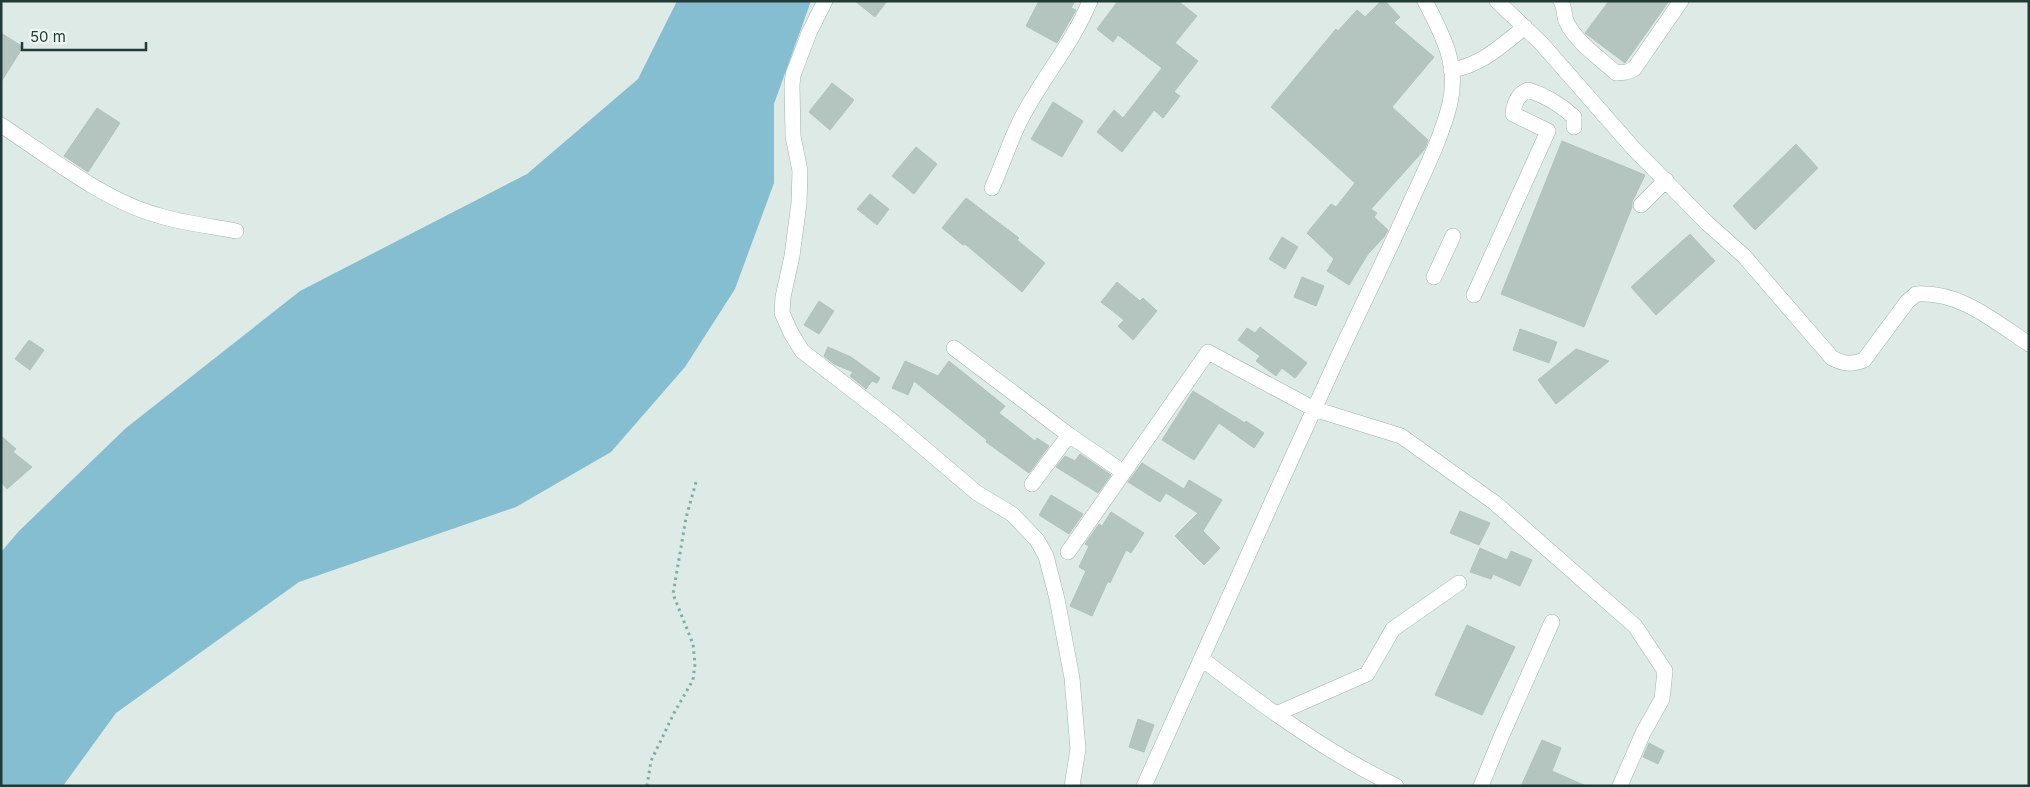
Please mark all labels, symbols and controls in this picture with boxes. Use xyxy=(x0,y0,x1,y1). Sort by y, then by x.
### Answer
scale bar xyxy=(22,20,146,52)
text: 50 m xyxy=(30,27,66,46)

